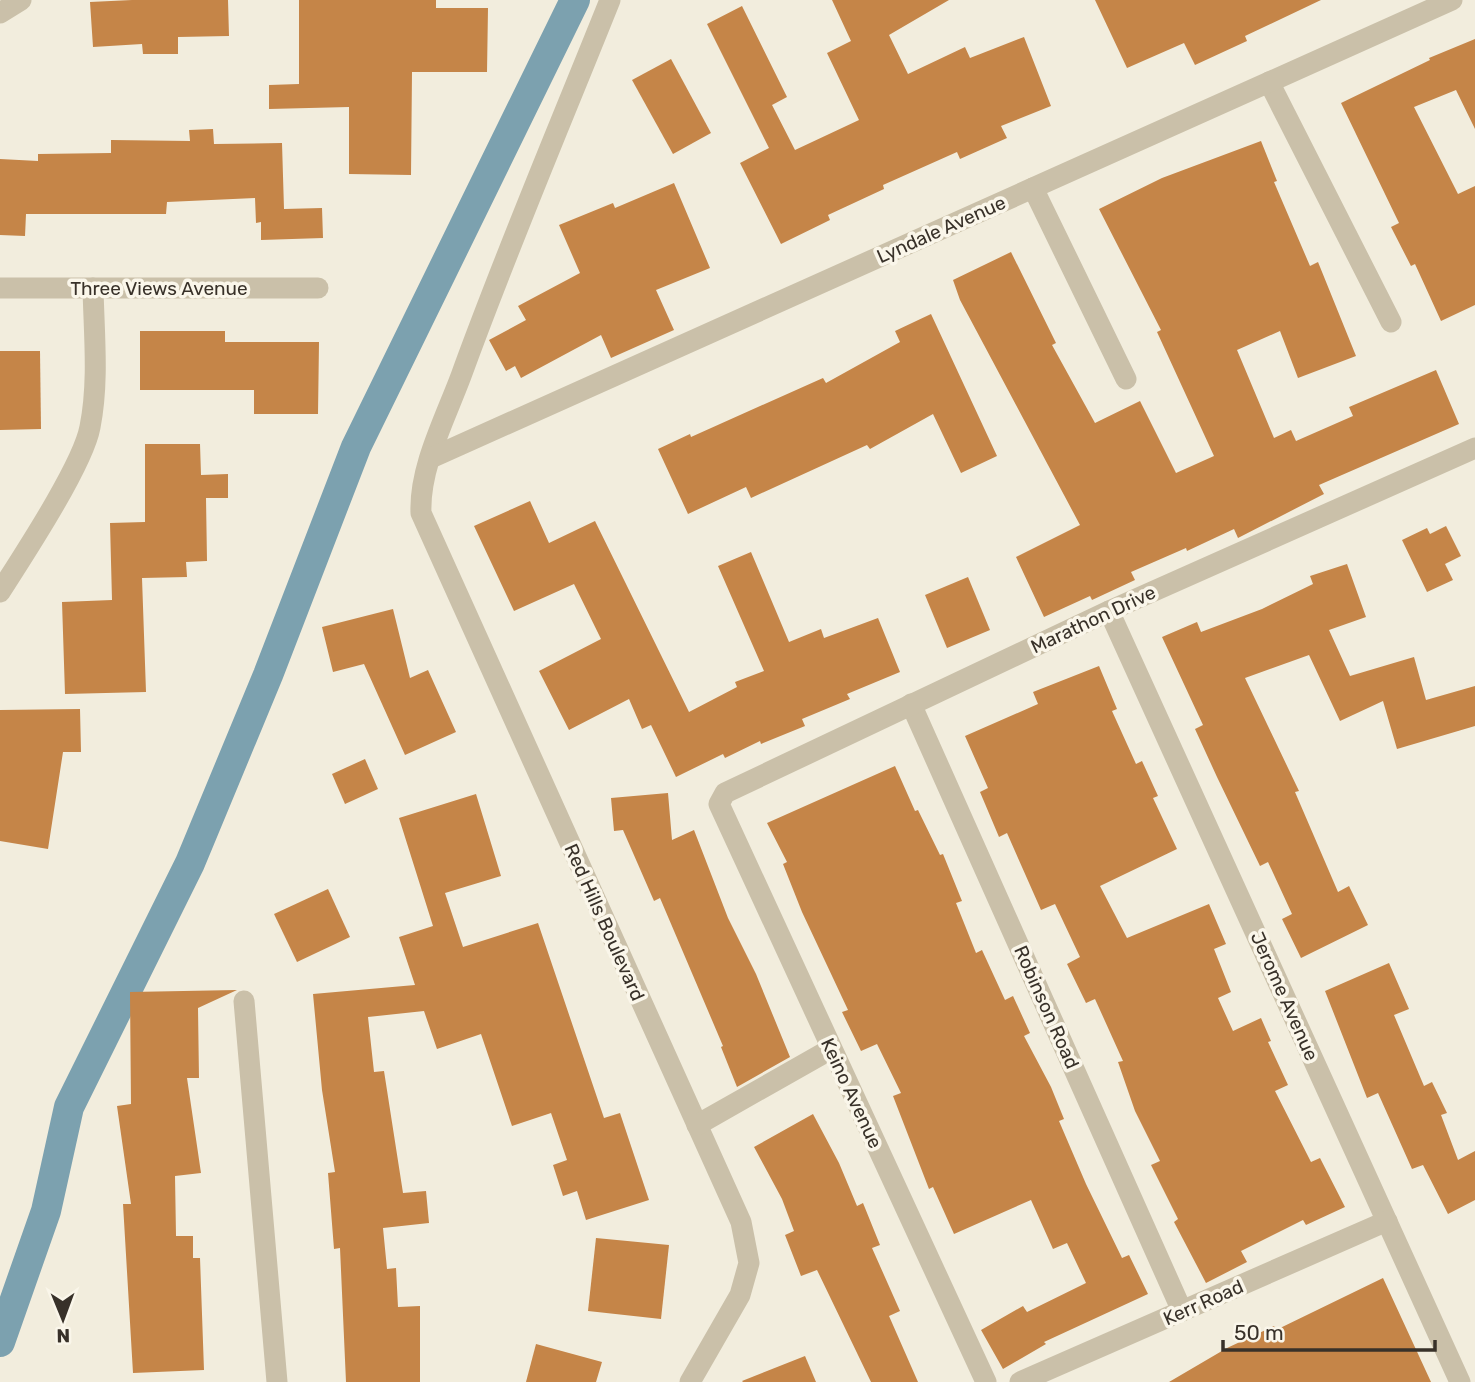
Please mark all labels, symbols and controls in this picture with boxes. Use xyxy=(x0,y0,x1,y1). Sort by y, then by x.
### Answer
street label: Lyndale Avenue xyxy=(873,191,1009,268)
street label: Three Views Avenue xyxy=(70,277,248,300)
street label: Marathon Drive xyxy=(1027,581,1159,658)
street label: Red Hills Boulevard xyxy=(560,840,650,1004)
street label: Jerome Avenue xyxy=(1246,928,1323,1064)
street label: Robinson Road xyxy=(1009,942,1084,1072)
street label: Keino Avenue xyxy=(816,1034,887,1152)
street label: Kerr Road xyxy=(1160,1275,1247,1330)
north arrow xyxy=(28,1284,98,1354)
scale bar xyxy=(1223,1308,1435,1352)
text: 50 m xyxy=(1234,1320,1284,1345)
text: N xyxy=(56,1324,70,1347)

